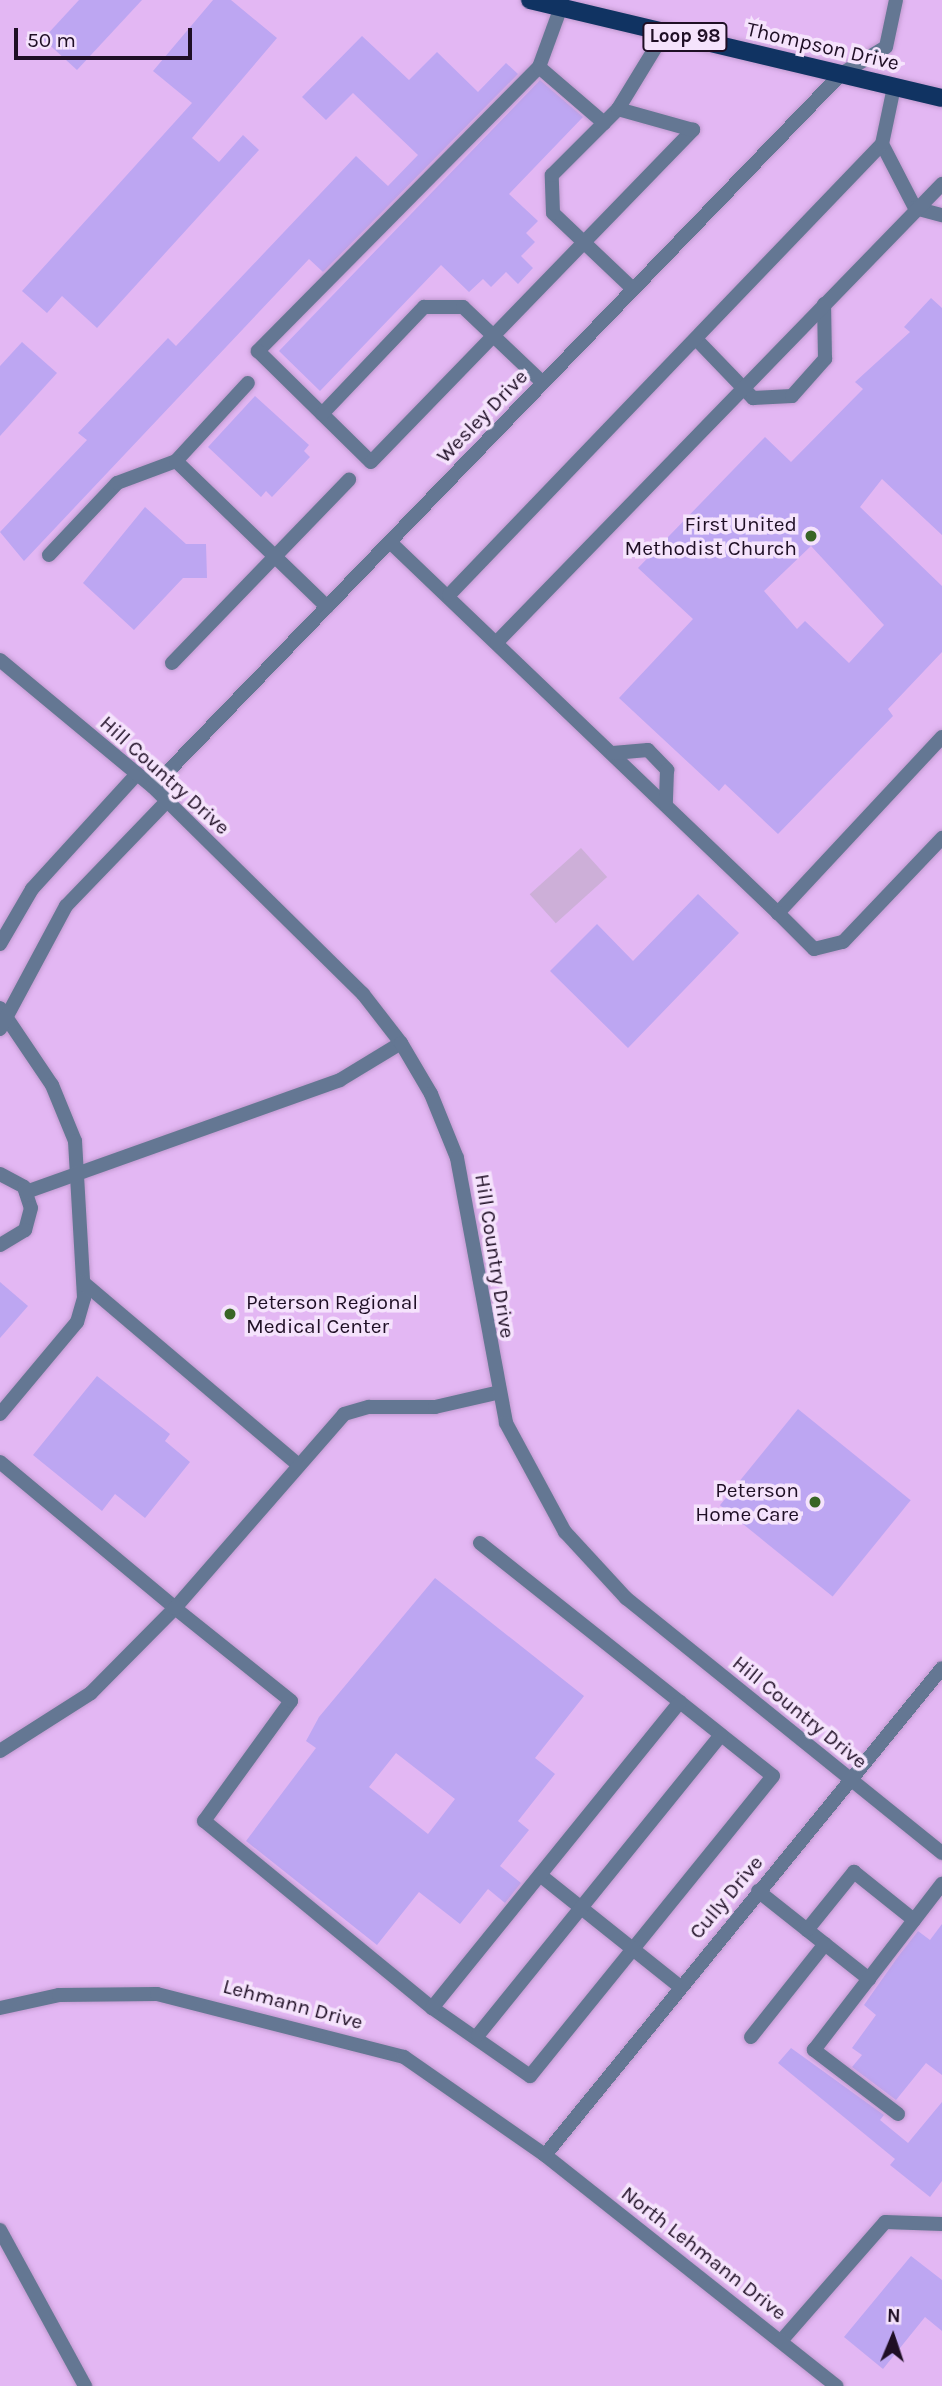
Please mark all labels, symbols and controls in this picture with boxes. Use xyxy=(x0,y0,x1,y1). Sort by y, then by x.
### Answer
scale bar xyxy=(18,14,196,58)
street label: Thompson Drive xyxy=(744,16,902,76)
road number: Loop 98 xyxy=(641,22,729,52)
text: 50 m xyxy=(27,28,76,52)
street label: Wesley Drive xyxy=(431,364,533,468)
place label: First United Methodist Church xyxy=(624,511,797,561)
marker: First United Methodist Church xyxy=(803,528,819,544)
street label: Hill Country Drive xyxy=(95,710,235,840)
street label: Hill Country Drive xyxy=(470,1172,520,1340)
place label: Peterson Regional Medical Center xyxy=(246,1289,418,1339)
marker: Peterson Regional Medical Center xyxy=(220,1304,240,1324)
place label: Peterson Home Care xyxy=(695,1477,799,1527)
marker: Peterson Home Care xyxy=(805,1492,825,1512)
street label: Hill Country Drive xyxy=(728,1650,872,1774)
street label: Cully Drive xyxy=(684,1850,768,1944)
street label: Lehmann Drive xyxy=(220,1973,366,2035)
street label: North Lehmann Drive xyxy=(616,2181,792,2325)
north arrow xyxy=(858,2302,928,2372)
text: N xyxy=(887,2305,901,2327)

